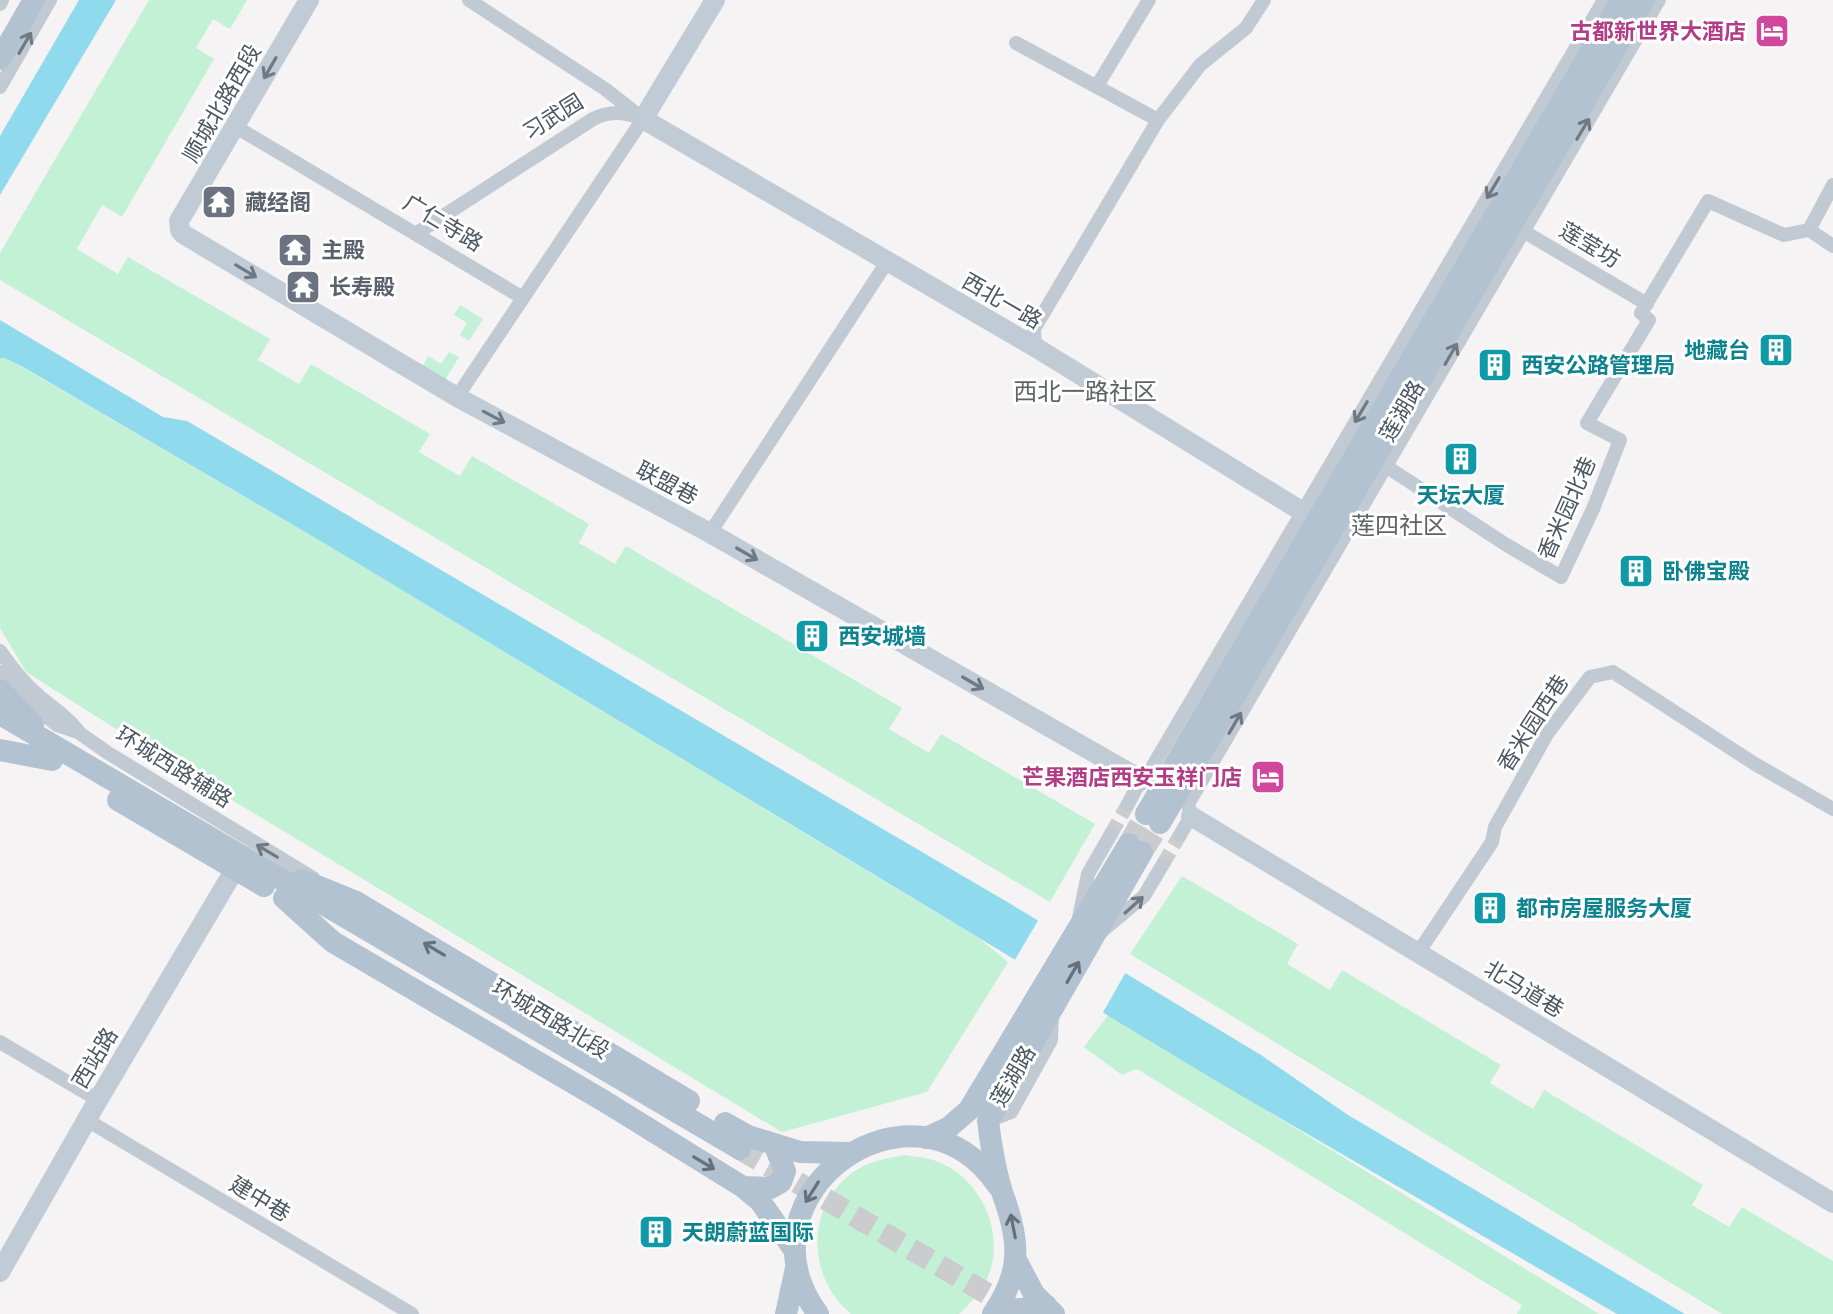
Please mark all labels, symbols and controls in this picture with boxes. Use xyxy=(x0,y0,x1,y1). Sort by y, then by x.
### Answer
hotel icon: 古都新世界大酒店 xyxy=(1753,12,1791,50)
place label: 古都新世界大酒店 xyxy=(1570,18,1746,45)
one-way arrow xyxy=(18,32,33,56)
street label: 顺城北路西段 xyxy=(177,39,267,167)
one-way arrow xyxy=(262,56,278,79)
street label: 习武园 xyxy=(518,88,588,146)
one-way arrow xyxy=(1575,118,1591,141)
one-way arrow xyxy=(1485,176,1501,199)
temple icon: 藏经阁 xyxy=(200,183,238,221)
place label: 藏经阁 xyxy=(245,189,311,216)
street label: 广仁寺路 xyxy=(398,189,488,257)
street label: 莲莹坊 xyxy=(1555,216,1625,274)
temple icon: 主殿 xyxy=(276,231,314,269)
place label: 主殿 xyxy=(321,237,365,264)
one-way arrow xyxy=(234,263,257,279)
street label: 西北一路 xyxy=(957,267,1047,335)
temple icon: 长寿殿 xyxy=(284,268,322,306)
place label: 长寿殿 xyxy=(329,274,395,301)
building icon: 地藏台 xyxy=(1757,331,1795,369)
place label: 地藏台 xyxy=(1684,337,1750,364)
one-way arrow xyxy=(1443,343,1459,366)
building icon: 西安公路管理局 xyxy=(1476,346,1514,384)
place label: 西安公路管理局 xyxy=(1521,352,1675,379)
street label: 莲湖路 xyxy=(1374,376,1430,446)
district label: 西北一路社区 xyxy=(1013,377,1157,407)
one-way arrow xyxy=(1353,400,1369,423)
one-way arrow xyxy=(481,410,505,426)
building icon: 天坛大厦 xyxy=(1442,440,1480,478)
street label: 香米园北巷 xyxy=(1532,452,1602,564)
street label: 联盟巷 xyxy=(632,456,702,510)
place label: 天坛大厦 xyxy=(1417,482,1505,509)
district label: 莲四社区 xyxy=(1351,511,1447,541)
one-way arrow xyxy=(735,546,758,562)
building icon: 卧佛宝殿 xyxy=(1617,552,1655,590)
place label: 卧佛宝殿 xyxy=(1662,558,1750,585)
building icon: 西安城墙 xyxy=(793,617,831,655)
place label: 西安城墙 xyxy=(838,623,926,650)
street label: 香米园西巷 xyxy=(1492,670,1574,776)
one-way arrow xyxy=(961,675,984,691)
one-way arrow xyxy=(1227,712,1243,735)
street label: 环城西路辅路 xyxy=(111,721,237,813)
hotel icon: 芒果酒店西安玉祥门店 xyxy=(1249,758,1287,796)
place label: 芒果酒店西安玉祥门店 xyxy=(1022,764,1242,791)
one-way arrow xyxy=(256,842,279,858)
building icon: 都市房屋服务大厦 xyxy=(1471,889,1509,927)
place label: 都市房屋服务大厦 xyxy=(1516,895,1692,922)
one-way arrow xyxy=(1124,896,1144,915)
one-way arrow xyxy=(423,940,446,956)
street label: 北马道巷 xyxy=(1479,955,1569,1023)
one-way arrow xyxy=(1065,961,1081,984)
street label: 环城西路北段 xyxy=(487,973,615,1065)
street label: 西站路 xyxy=(66,1023,124,1093)
street label: 莲湖路 xyxy=(985,1041,1041,1111)
one-way arrow xyxy=(692,1155,715,1171)
street label: 建中巷 xyxy=(225,1170,295,1228)
one-way arrow xyxy=(804,1180,820,1203)
building icon: 天朗蔚蓝国际 xyxy=(637,1213,675,1251)
one-way arrow xyxy=(1005,1213,1020,1239)
place label: 天朗蔚蓝国际 xyxy=(682,1219,814,1246)

